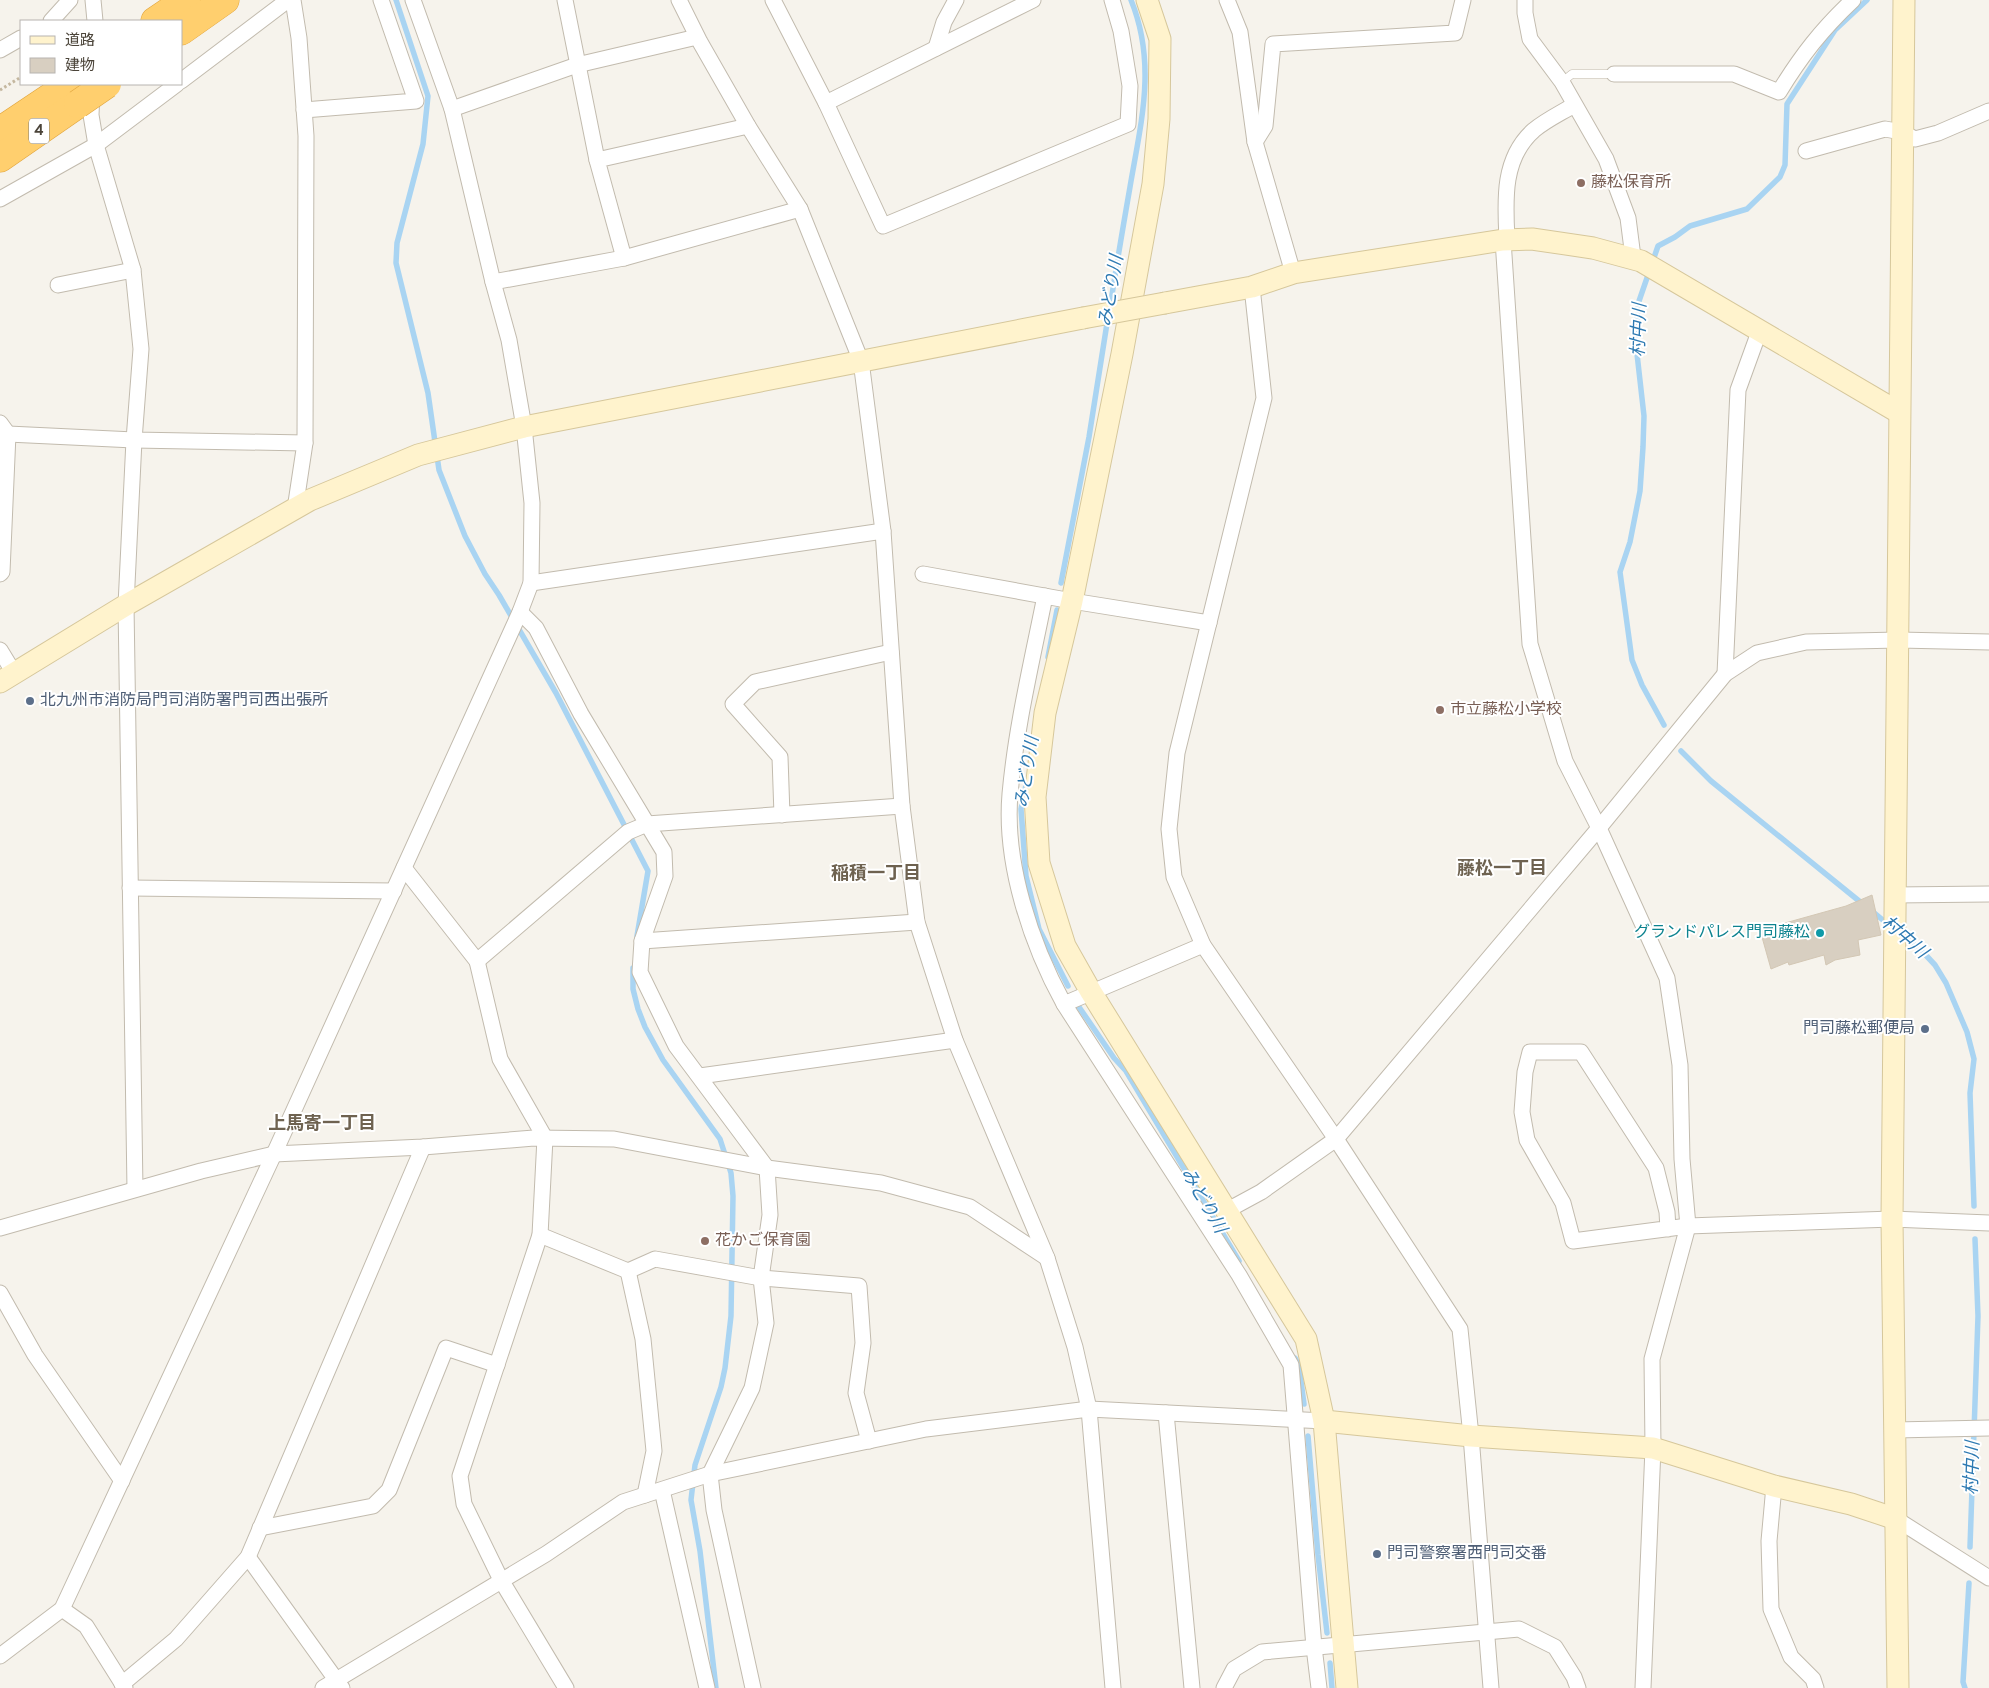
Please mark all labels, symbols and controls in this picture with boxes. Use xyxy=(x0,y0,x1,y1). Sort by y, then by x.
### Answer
legend xyxy=(20,20,182,85)
text: 道路 xyxy=(65,32,95,51)
text: 建物 xyxy=(65,57,95,76)
road number: 4 xyxy=(29,118,49,144)
place label: 藤松保育所 xyxy=(1591,173,1671,193)
marker: 藤松保育所 xyxy=(1575,177,1587,189)
water label: みどり川 xyxy=(1094,252,1130,328)
water label: 村中川 xyxy=(1628,301,1653,357)
place label: 北九州市消防局門司消防署門司西出張所 xyxy=(40,691,328,711)
marker: 北九州市消防局門司消防署門司西出張所 xyxy=(24,695,36,707)
place label: 市立藤松小学校 xyxy=(1450,700,1562,720)
marker: 市立藤松小学校 xyxy=(1434,704,1446,716)
water label: みどり川 xyxy=(1011,733,1045,809)
district label: 藤松一丁目 xyxy=(1457,858,1547,881)
district label: 稲積一丁目 xyxy=(831,863,921,886)
water label: 村中川 xyxy=(1876,912,1933,966)
place label: グランドパレス門司藤松 xyxy=(1634,923,1810,943)
marker: グランドパレス門司藤松 xyxy=(1814,927,1826,939)
place label: 門司藤松郵便局 xyxy=(1803,1019,1915,1039)
marker: 門司藤松郵便局 xyxy=(1919,1023,1931,1035)
district label: 上馬寄一丁目 xyxy=(268,1113,376,1136)
water label: みどり川 xyxy=(1175,1164,1232,1240)
place label: 花かご保育園 xyxy=(715,1231,811,1251)
marker: 花かご保育園 xyxy=(699,1235,711,1247)
water label: 村中川 xyxy=(1961,1439,1986,1495)
place label: 門司警察署西門司交番 xyxy=(1387,1544,1547,1564)
marker: 門司警察署西門司交番 xyxy=(1371,1548,1383,1560)

